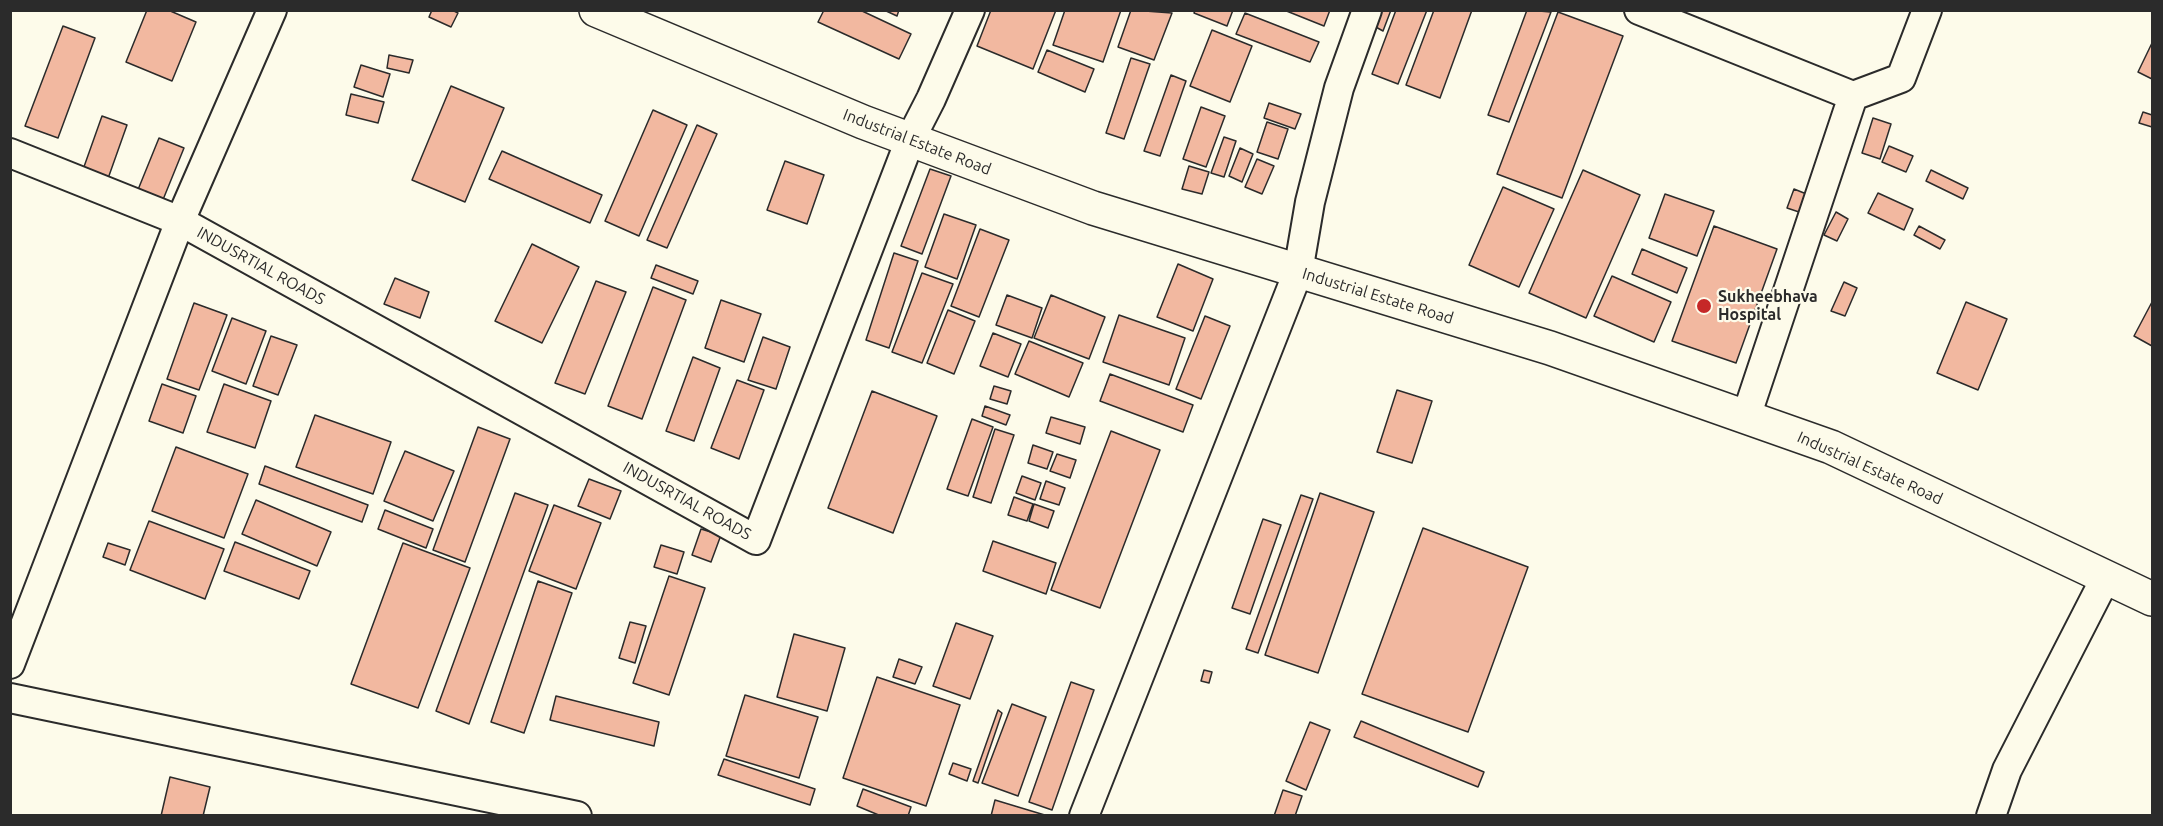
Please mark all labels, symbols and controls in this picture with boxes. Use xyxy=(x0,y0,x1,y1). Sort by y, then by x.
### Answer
street label: Industrial Estate Road xyxy=(840,105,994,179)
street label: INDUSRTIAL ROADS xyxy=(194,223,328,309)
street label: Industrial Estate Road xyxy=(1300,264,1456,328)
place label: Sukheebhava Hospital xyxy=(1718,287,1818,325)
marker: Sukheebhava Hospital xyxy=(1695,297,1713,315)
street label: Industrial Estate Road xyxy=(1794,427,1946,509)
street label: INDUSRTIAL ROADS xyxy=(620,458,754,544)

